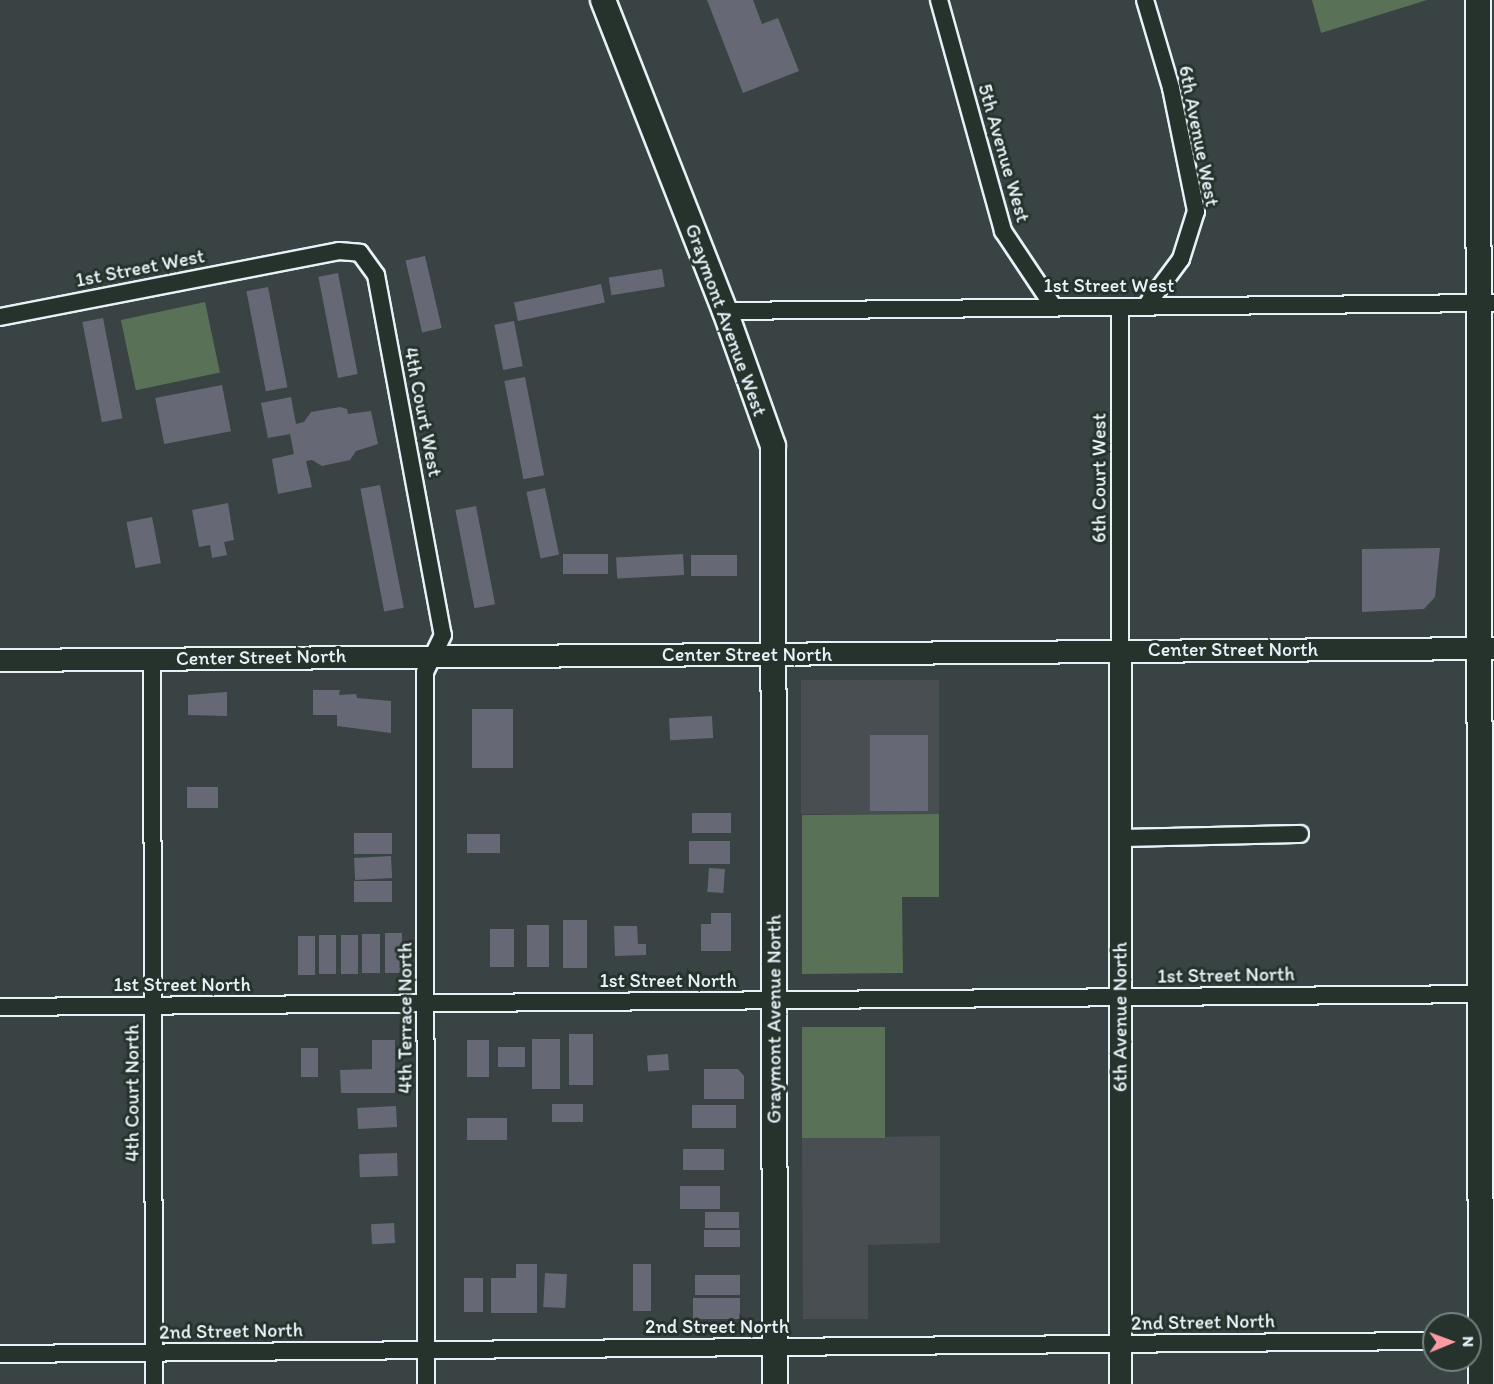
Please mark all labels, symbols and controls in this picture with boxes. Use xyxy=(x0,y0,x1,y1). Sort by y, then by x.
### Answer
street label: 6th Avenue West xyxy=(1174,64,1224,208)
street label: 5th Avenue West xyxy=(973,81,1035,225)
street label: Graymont Avenue West xyxy=(680,221,772,419)
street label: 1st Street West xyxy=(74,244,206,292)
street label: 1st Street West xyxy=(1044,273,1174,297)
street label: 4th Court West xyxy=(399,346,447,478)
street label: 6th Court West xyxy=(1087,413,1111,543)
street label: Center Street North xyxy=(1148,637,1318,661)
street label: Center Street North xyxy=(662,642,832,666)
street label: Center Street North xyxy=(176,644,346,670)
street label: Graymont Avenue North xyxy=(762,915,786,1123)
street label: 4th Terrace North xyxy=(393,942,417,1094)
street label: 6th Avenue North xyxy=(1108,942,1132,1092)
street label: 1st Street North xyxy=(1157,962,1295,988)
street label: 1st Street North xyxy=(599,968,737,992)
street label: 1st Street North xyxy=(113,972,251,996)
street label: 4th Court North xyxy=(120,1024,144,1162)
street label: 2nd Street North xyxy=(1131,1309,1275,1335)
north arrow xyxy=(1422,1312,1482,1372)
street label: 2nd Street North xyxy=(645,1314,789,1338)
street label: 2nd Street North xyxy=(159,1318,303,1344)
text: N xyxy=(1459,1336,1478,1347)

